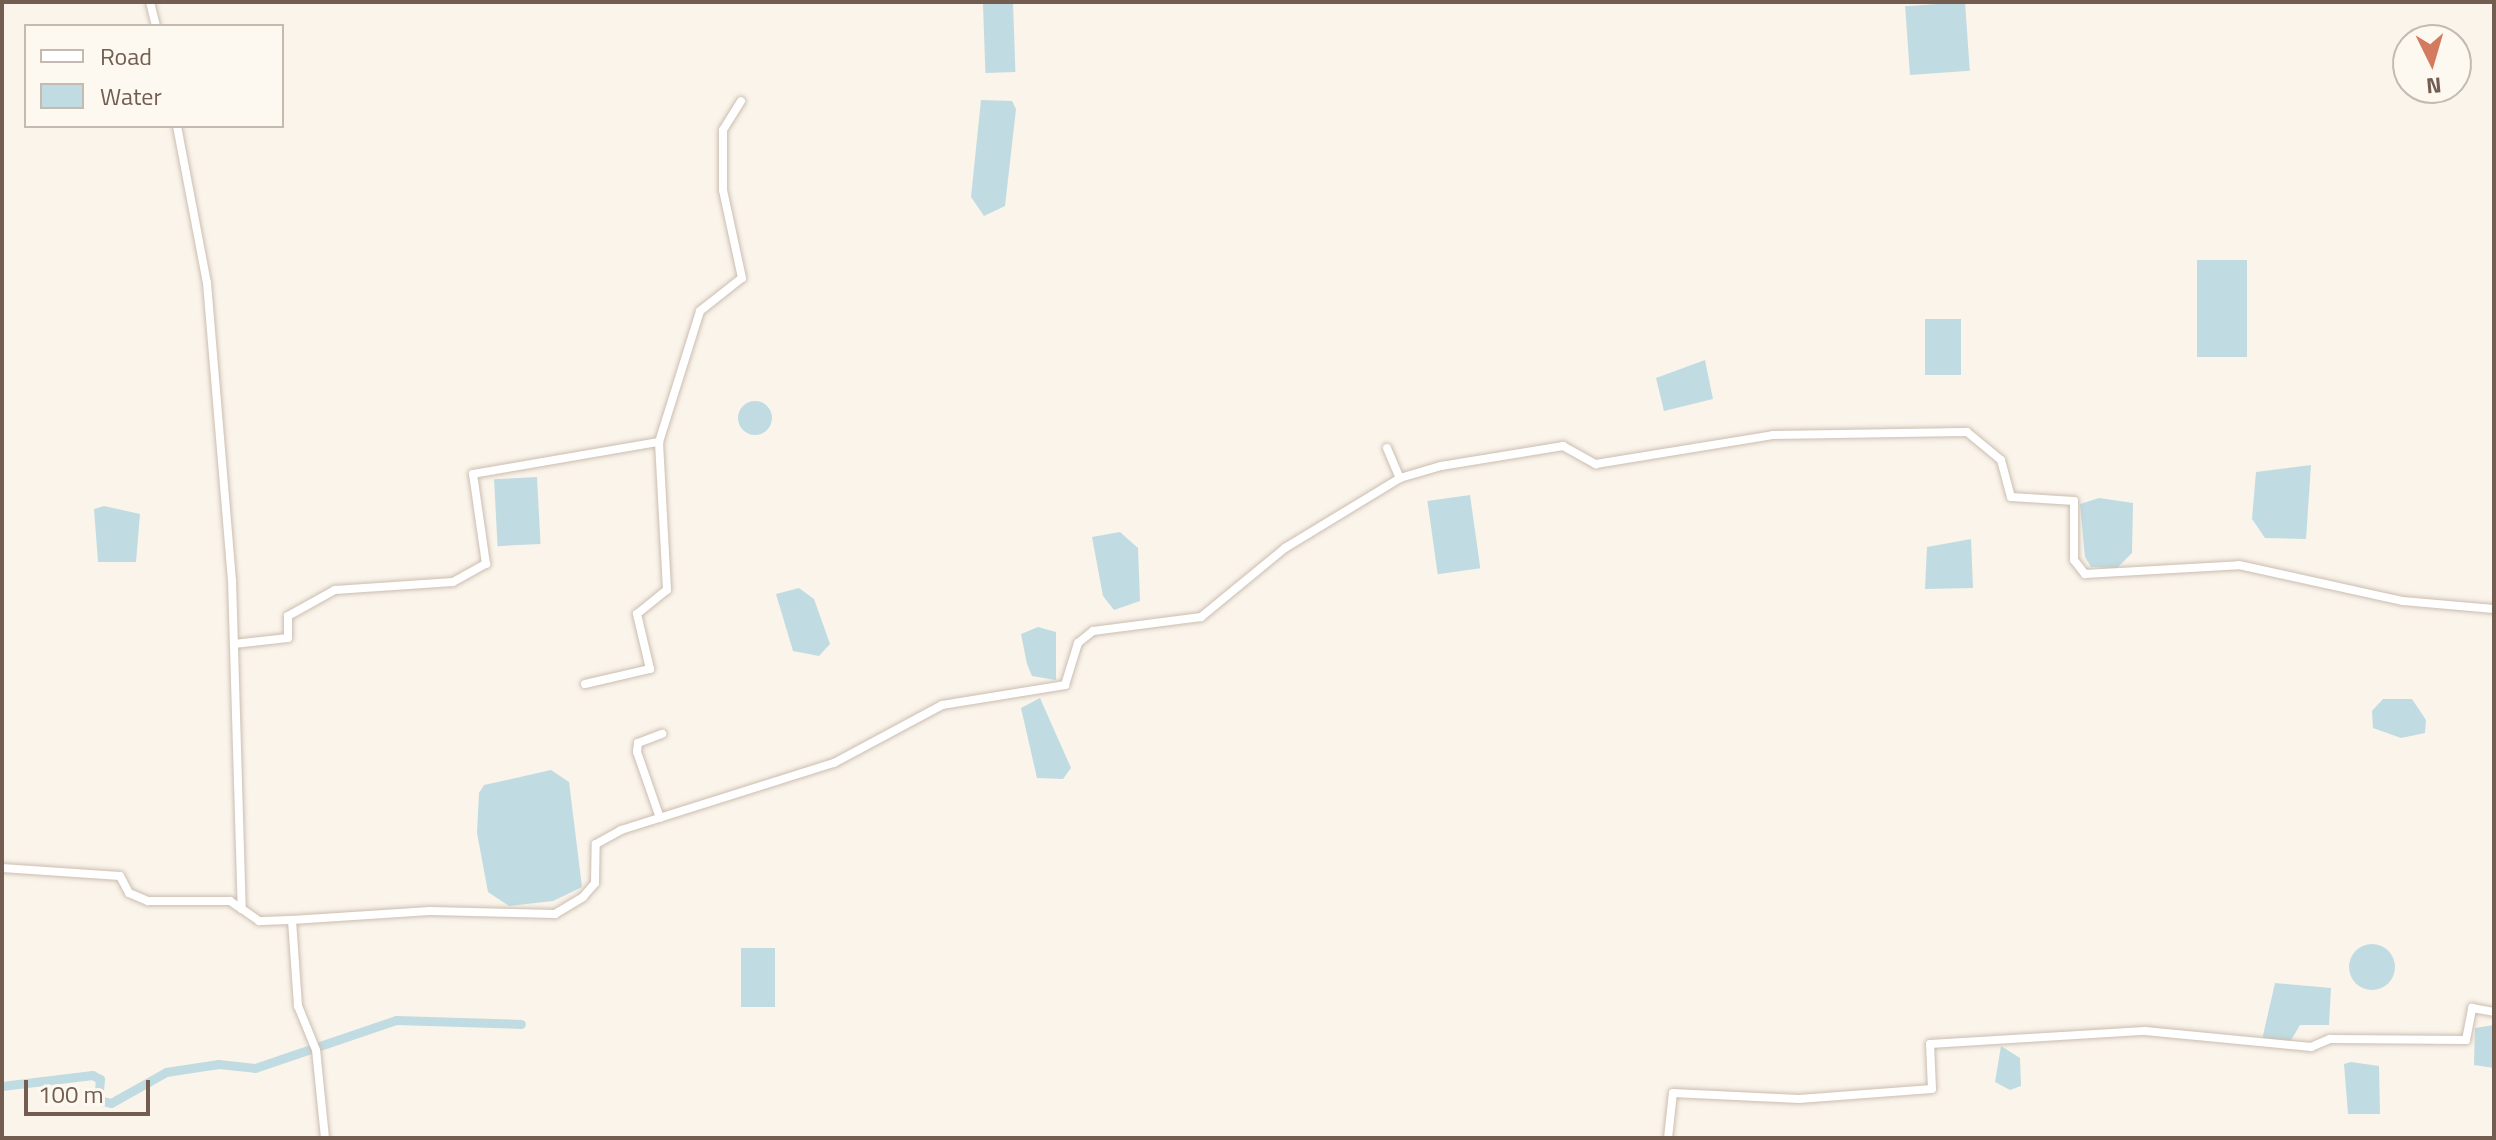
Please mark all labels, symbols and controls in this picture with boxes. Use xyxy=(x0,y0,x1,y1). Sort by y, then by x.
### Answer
legend xyxy=(24,24,284,128)
north arrow xyxy=(2392,24,2472,104)
text: Road xyxy=(100,38,152,74)
text: N xyxy=(2425,68,2443,104)
text: Water xyxy=(100,78,162,114)
scale bar xyxy=(28,1064,154,1114)
text: 100 m xyxy=(38,1076,104,1112)

